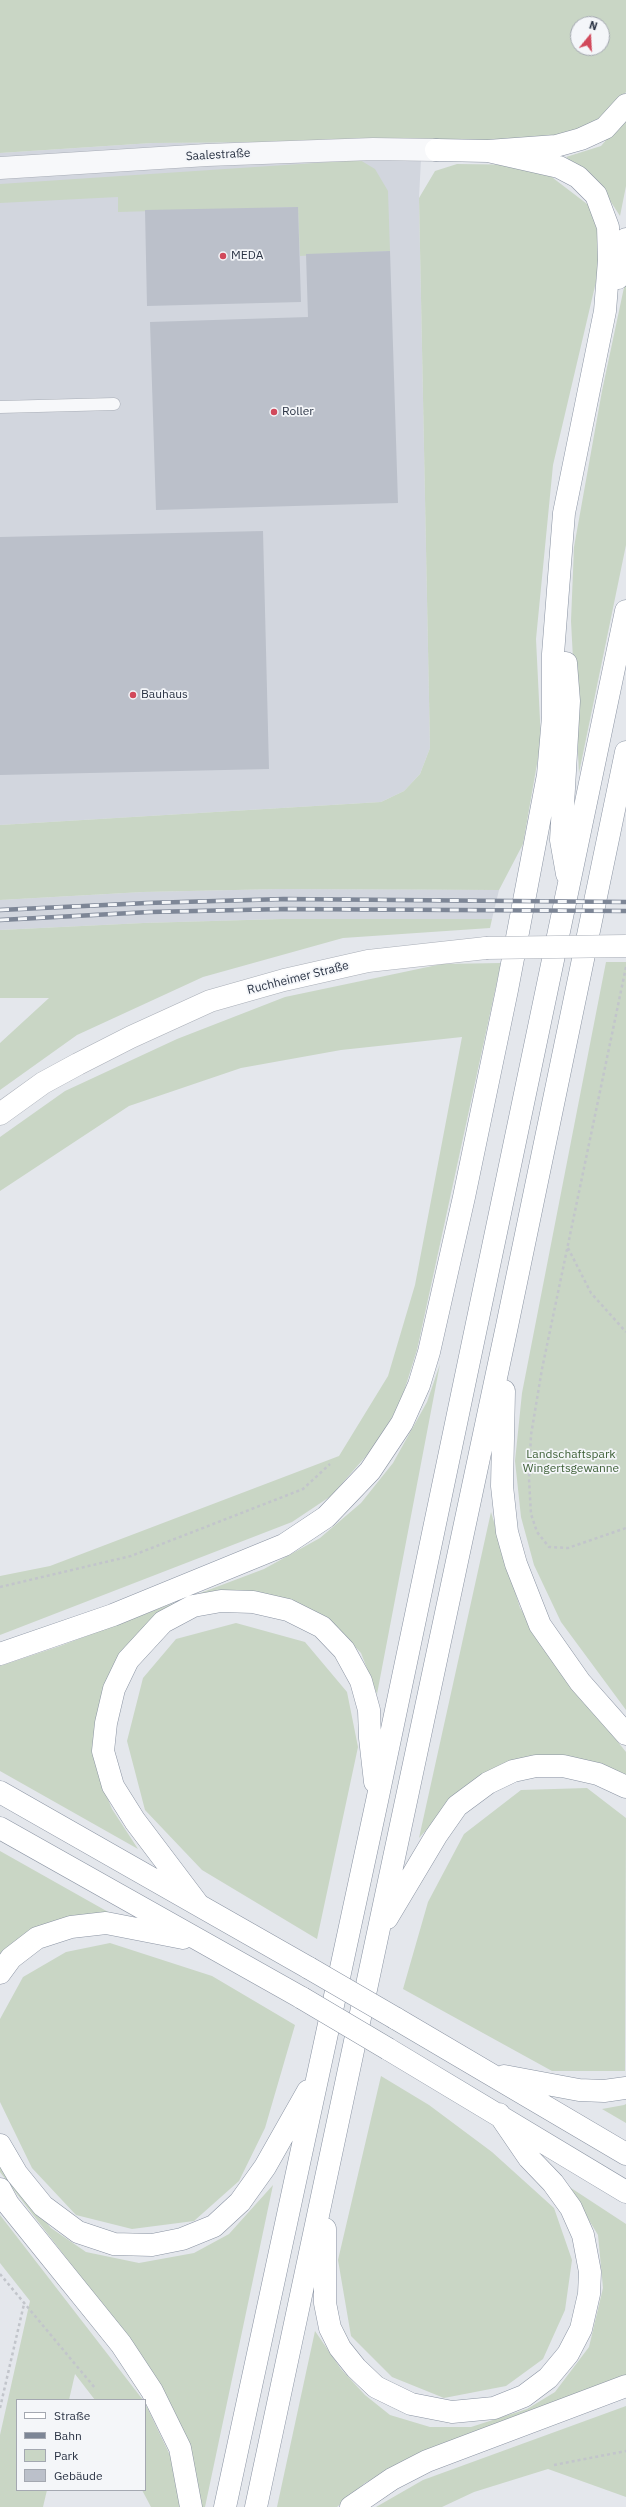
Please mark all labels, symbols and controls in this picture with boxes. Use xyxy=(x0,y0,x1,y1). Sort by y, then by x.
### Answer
north arrow xyxy=(570,16,610,56)
text: N xyxy=(587,18,599,33)
street label: Saalestraße xyxy=(185,146,251,164)
place label: MEDA xyxy=(231,249,263,263)
marker: MEDA xyxy=(218,251,228,261)
place label: Roller xyxy=(282,405,314,419)
marker: Roller xyxy=(269,407,279,417)
place label: Bauhaus xyxy=(141,688,188,702)
marker: Bauhaus xyxy=(128,690,138,700)
street label: Ruchheimer Straße xyxy=(246,958,350,998)
park label: Landschaftspark Wingertsgewanne xyxy=(523,1448,619,1476)
legend xyxy=(16,2399,146,2491)
text: Straße xyxy=(54,2408,90,2423)
text: Bahn xyxy=(54,2428,82,2443)
text: Park xyxy=(54,2448,78,2463)
text: Gebäude xyxy=(54,2468,103,2483)

